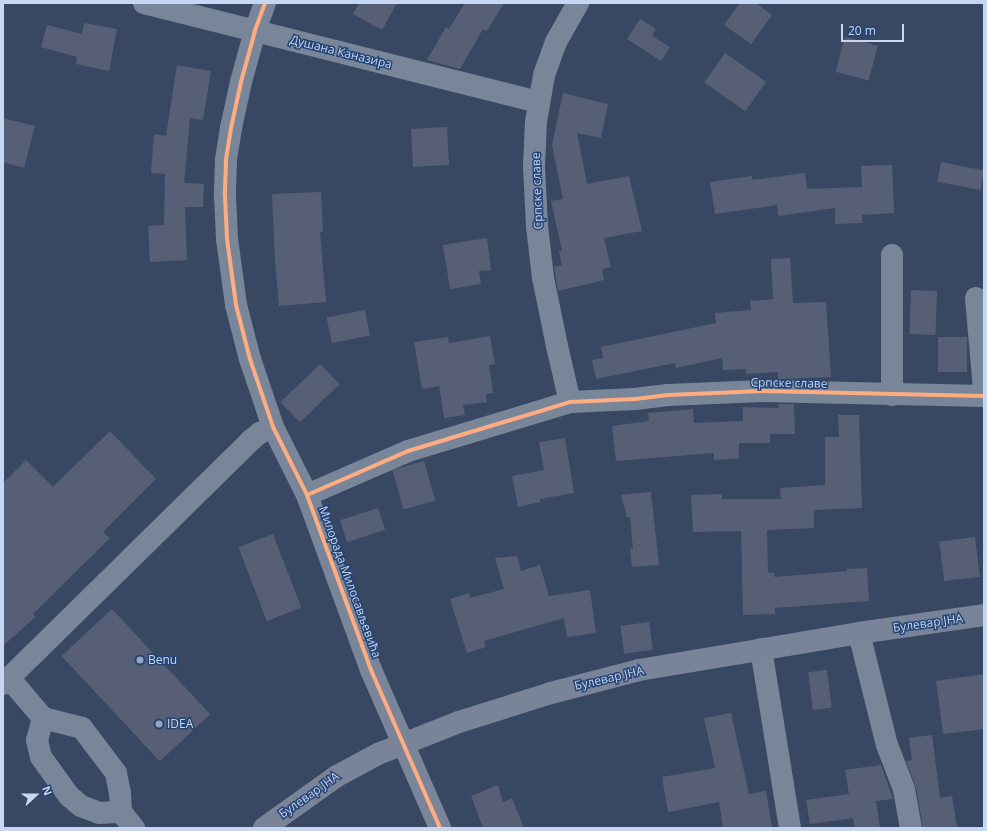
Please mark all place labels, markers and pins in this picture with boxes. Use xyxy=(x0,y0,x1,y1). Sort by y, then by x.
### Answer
place label: Benu xyxy=(148,653,177,667)
marker: Benu xyxy=(135,655,145,665)
place label: IDEA xyxy=(167,717,193,731)
marker: IDEA xyxy=(154,719,164,729)

